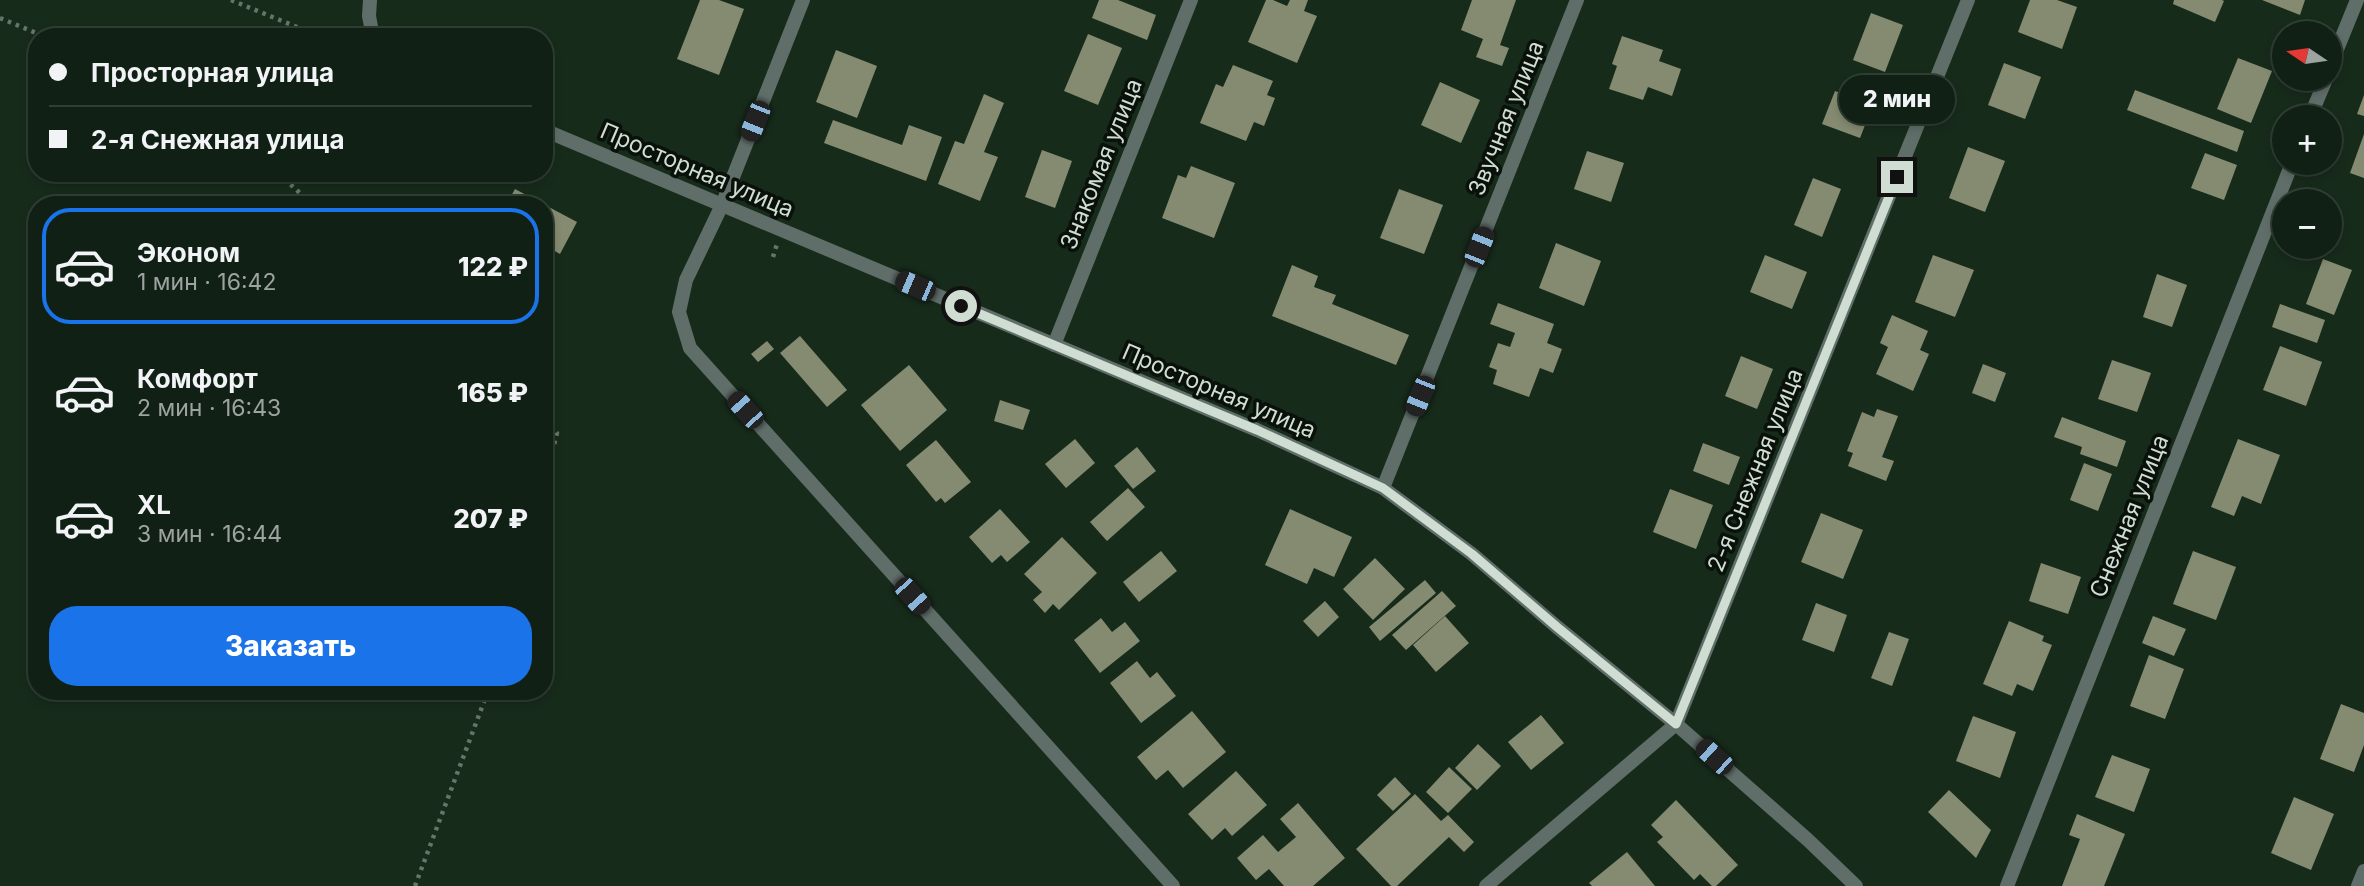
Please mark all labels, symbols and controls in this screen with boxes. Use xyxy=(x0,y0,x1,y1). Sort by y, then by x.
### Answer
north arrow xyxy=(2272,21,2342,91)
map controls xyxy=(2272,21,2342,259)
street label: Звучная улица xyxy=(1462,37,1550,199)
text: Просторная улица xyxy=(91,57,334,88)
street label: Знакомая улица xyxy=(1054,75,1148,253)
callout: 2 мин xyxy=(1839,76,1955,124)
text: 2 мин xyxy=(1863,85,1931,113)
car xyxy=(738,98,773,144)
button: + xyxy=(2272,105,2342,175)
street label: Просторная улица xyxy=(596,117,798,223)
text: 2-я Снежная улица xyxy=(91,124,345,155)
route end xyxy=(1881,161,1913,193)
button: − xyxy=(2272,189,2342,259)
car xyxy=(1462,224,1497,270)
icon: car xyxy=(53,235,116,298)
text: Эконом xyxy=(137,237,240,268)
text: 122 ₽ xyxy=(458,251,528,282)
text: 1 мин · 16:42 xyxy=(137,268,276,296)
car xyxy=(892,268,939,304)
route start xyxy=(945,290,977,322)
street label: Просторная улица xyxy=(1118,338,1320,444)
icon: car xyxy=(53,361,116,424)
text: Комфорт xyxy=(137,363,258,394)
street label: 2-я Снежная улица xyxy=(1701,364,1809,576)
car xyxy=(1403,373,1438,419)
text: 165 ₽ xyxy=(457,377,528,408)
car xyxy=(724,387,767,433)
text: 2 мин · 16:43 xyxy=(137,394,281,422)
street label: Снежная улица xyxy=(2084,431,2174,601)
icon: car xyxy=(53,487,116,550)
text: XL xyxy=(137,489,171,520)
text: 207 ₽ xyxy=(453,503,528,534)
text: 3 мин · 16:44 xyxy=(137,520,282,548)
car xyxy=(891,573,934,619)
button: Заказать xyxy=(49,606,532,686)
car xyxy=(1692,735,1737,779)

